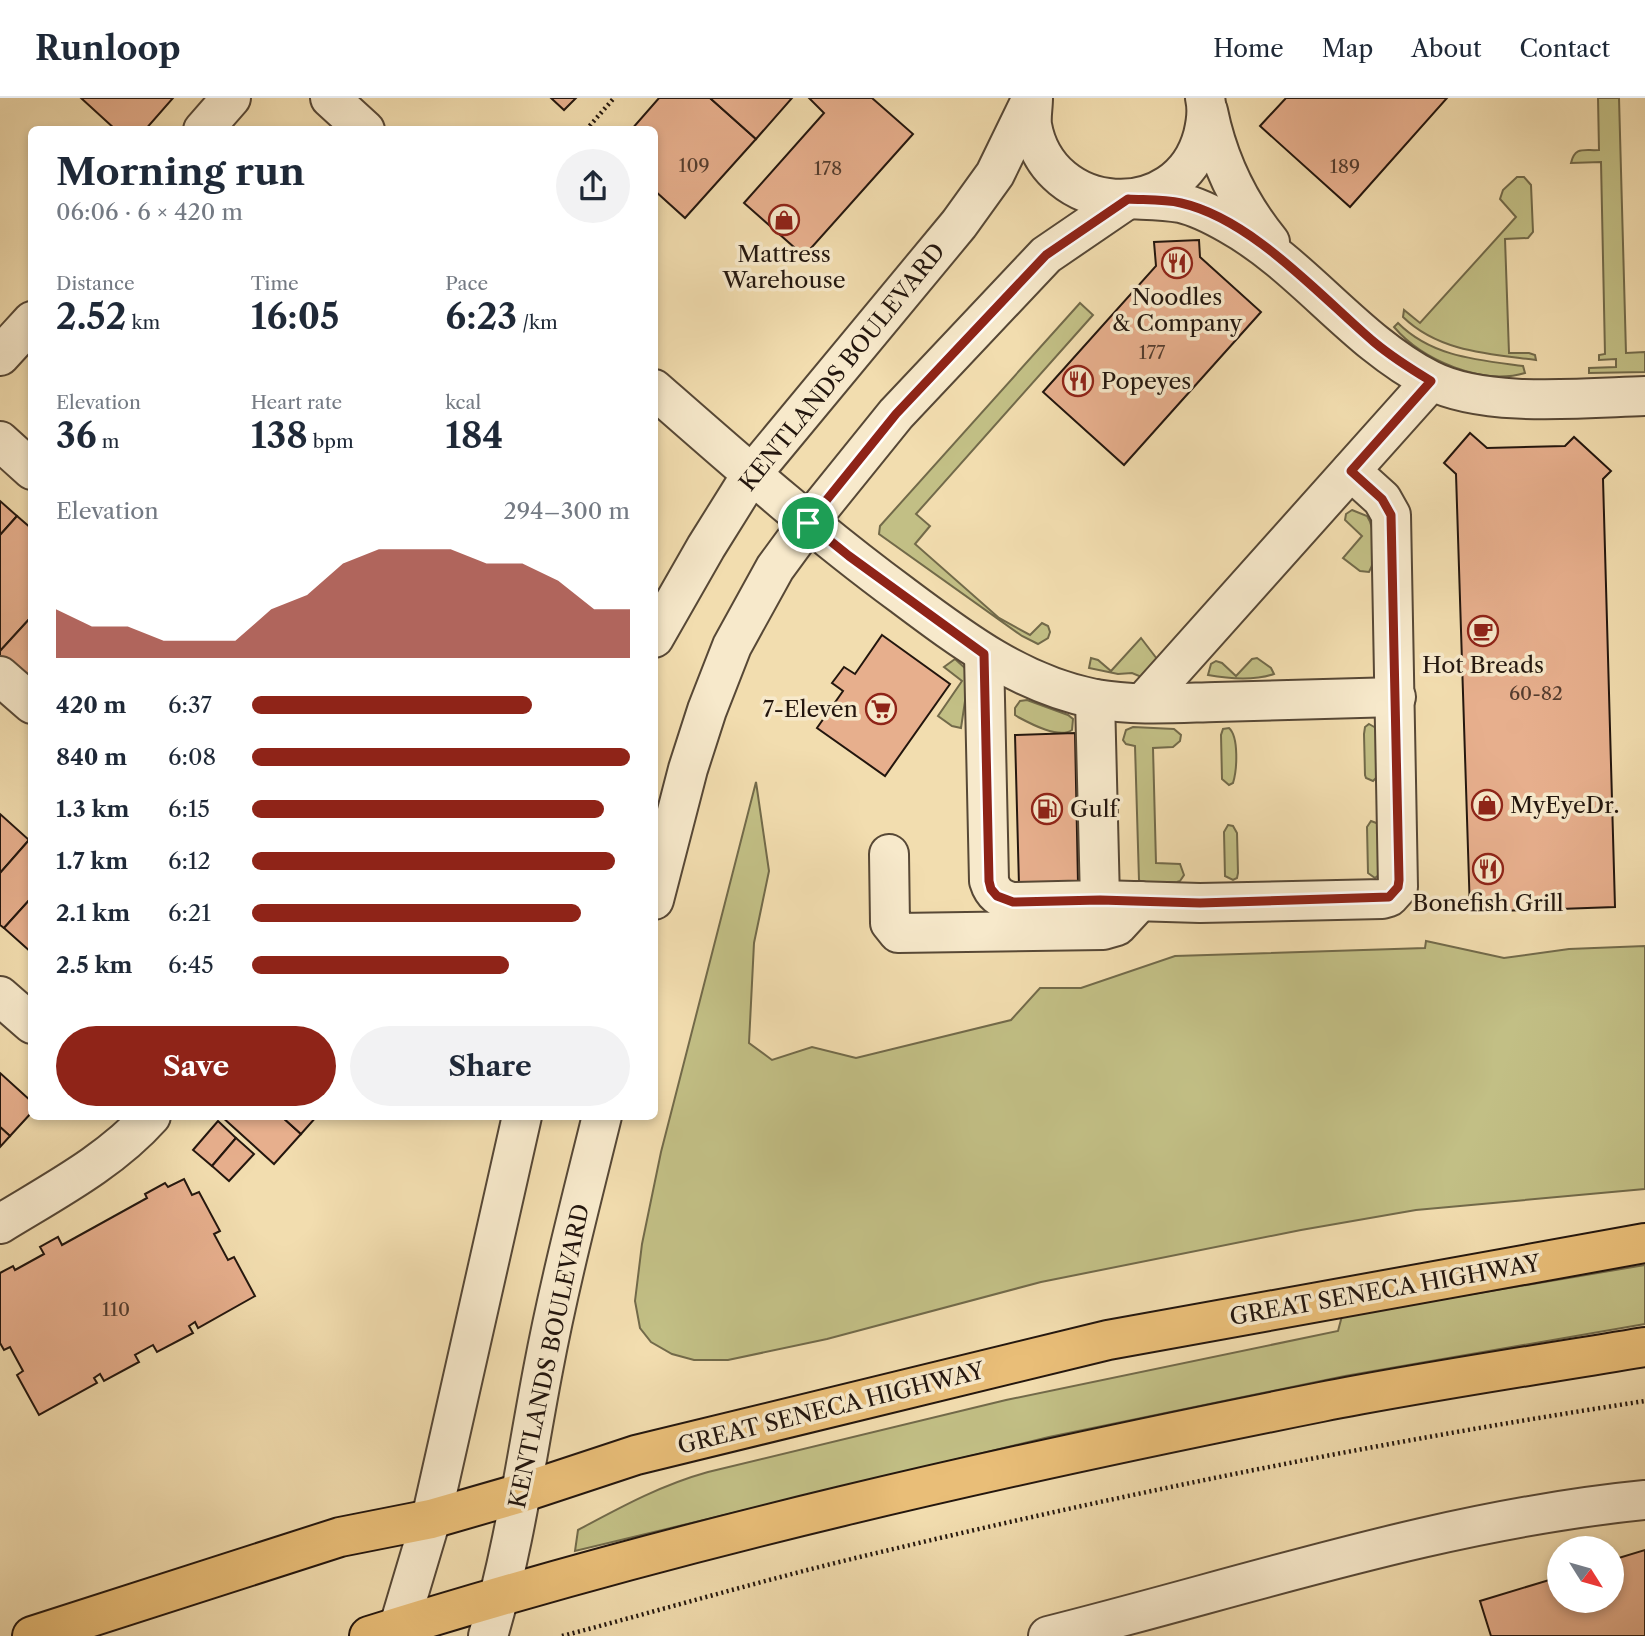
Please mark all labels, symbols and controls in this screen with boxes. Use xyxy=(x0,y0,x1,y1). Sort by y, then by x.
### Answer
text: Runloop xyxy=(35,28,181,69)
text: Home xyxy=(1213,34,1284,63)
text: Map xyxy=(1322,34,1373,63)
text: About xyxy=(1411,34,1482,63)
text: Contact xyxy=(1520,34,1610,63)
text: Morning run xyxy=(56,148,305,195)
button: share xyxy=(556,149,630,223)
house number: 109 xyxy=(678,154,710,177)
house number: 189 xyxy=(1330,155,1360,178)
house number: 178 xyxy=(814,157,842,180)
text: 06:06 · 6 × 420 m xyxy=(56,198,243,226)
shop icon: Mattress Warehouse xyxy=(767,203,801,237)
street label: KENTLANDS BOULEVARD xyxy=(733,237,951,497)
place label: Mattress Warehouse xyxy=(721,240,846,294)
restaurant icon: Noodles & Company xyxy=(1160,246,1194,280)
text: Distance xyxy=(56,272,135,295)
text: Time xyxy=(251,272,299,295)
text: Pace xyxy=(445,272,488,295)
place label: Noodles & Company xyxy=(1112,283,1243,337)
text: 2.52 xyxy=(56,295,126,338)
text: 16:05 xyxy=(251,295,339,338)
text: 6:23 xyxy=(445,295,517,338)
text: km xyxy=(126,311,160,334)
text: /km xyxy=(517,311,558,334)
house number: 177 xyxy=(1139,341,1166,364)
restaurant icon: Popeyes xyxy=(1061,364,1095,398)
place label: Popeyes xyxy=(1101,367,1191,395)
text: Elevation xyxy=(56,391,141,414)
text: Heart rate xyxy=(251,391,342,414)
text: kcal xyxy=(445,391,481,414)
text: 36 xyxy=(56,414,97,457)
text: 138 xyxy=(251,414,308,457)
text: 184 xyxy=(445,414,503,457)
text: m xyxy=(97,430,119,453)
text: bpm xyxy=(308,430,354,453)
pin xyxy=(778,493,838,553)
text: Elevation xyxy=(56,497,159,525)
text: 294–300 m xyxy=(504,497,630,525)
icon: arrive xyxy=(789,504,827,542)
cafe icon: Hot Breads xyxy=(1466,614,1500,648)
place label: Hot Breads xyxy=(1422,651,1544,679)
house number: 60-82 xyxy=(1509,682,1563,705)
text: 420 m xyxy=(56,691,127,719)
text: 6:37 xyxy=(168,691,212,719)
supermarket icon: 7-Eleven xyxy=(864,692,898,726)
place label: 7-Eleven xyxy=(763,695,858,723)
text: 840 m xyxy=(56,743,127,771)
text: 6:08 xyxy=(168,743,216,771)
shop icon: MyEyeDr. xyxy=(1470,788,1504,822)
place label: MyEyeDr. xyxy=(1510,791,1619,819)
fuel station icon: Gulf xyxy=(1030,792,1064,826)
text: 1.3 km xyxy=(56,795,130,823)
text: 6:15 xyxy=(168,795,210,823)
place label: Gulf xyxy=(1070,795,1121,823)
text: 1.7 km xyxy=(56,847,128,875)
text: 6:12 xyxy=(168,847,211,875)
restaurant icon: Bonefish Grill xyxy=(1471,852,1505,886)
place label: Bonefish Grill xyxy=(1412,889,1564,917)
text: 2.1 km xyxy=(56,899,130,927)
text: 6:21 xyxy=(168,899,211,927)
text: 2.5 km xyxy=(56,951,132,979)
text: 6:45 xyxy=(168,951,214,979)
button: Save xyxy=(56,1026,336,1106)
button: Share xyxy=(350,1026,630,1106)
street label: KENTLANDS BOULEVARD xyxy=(503,1201,595,1511)
street label: GREAT SENECA HIGHWAY xyxy=(1227,1249,1543,1331)
house number: 110 xyxy=(102,1298,130,1321)
street label: GREAT SENECA HIGHWAY xyxy=(675,1356,988,1460)
north arrow xyxy=(1547,1536,1624,1614)
map controls xyxy=(1547,1536,1624,1613)

